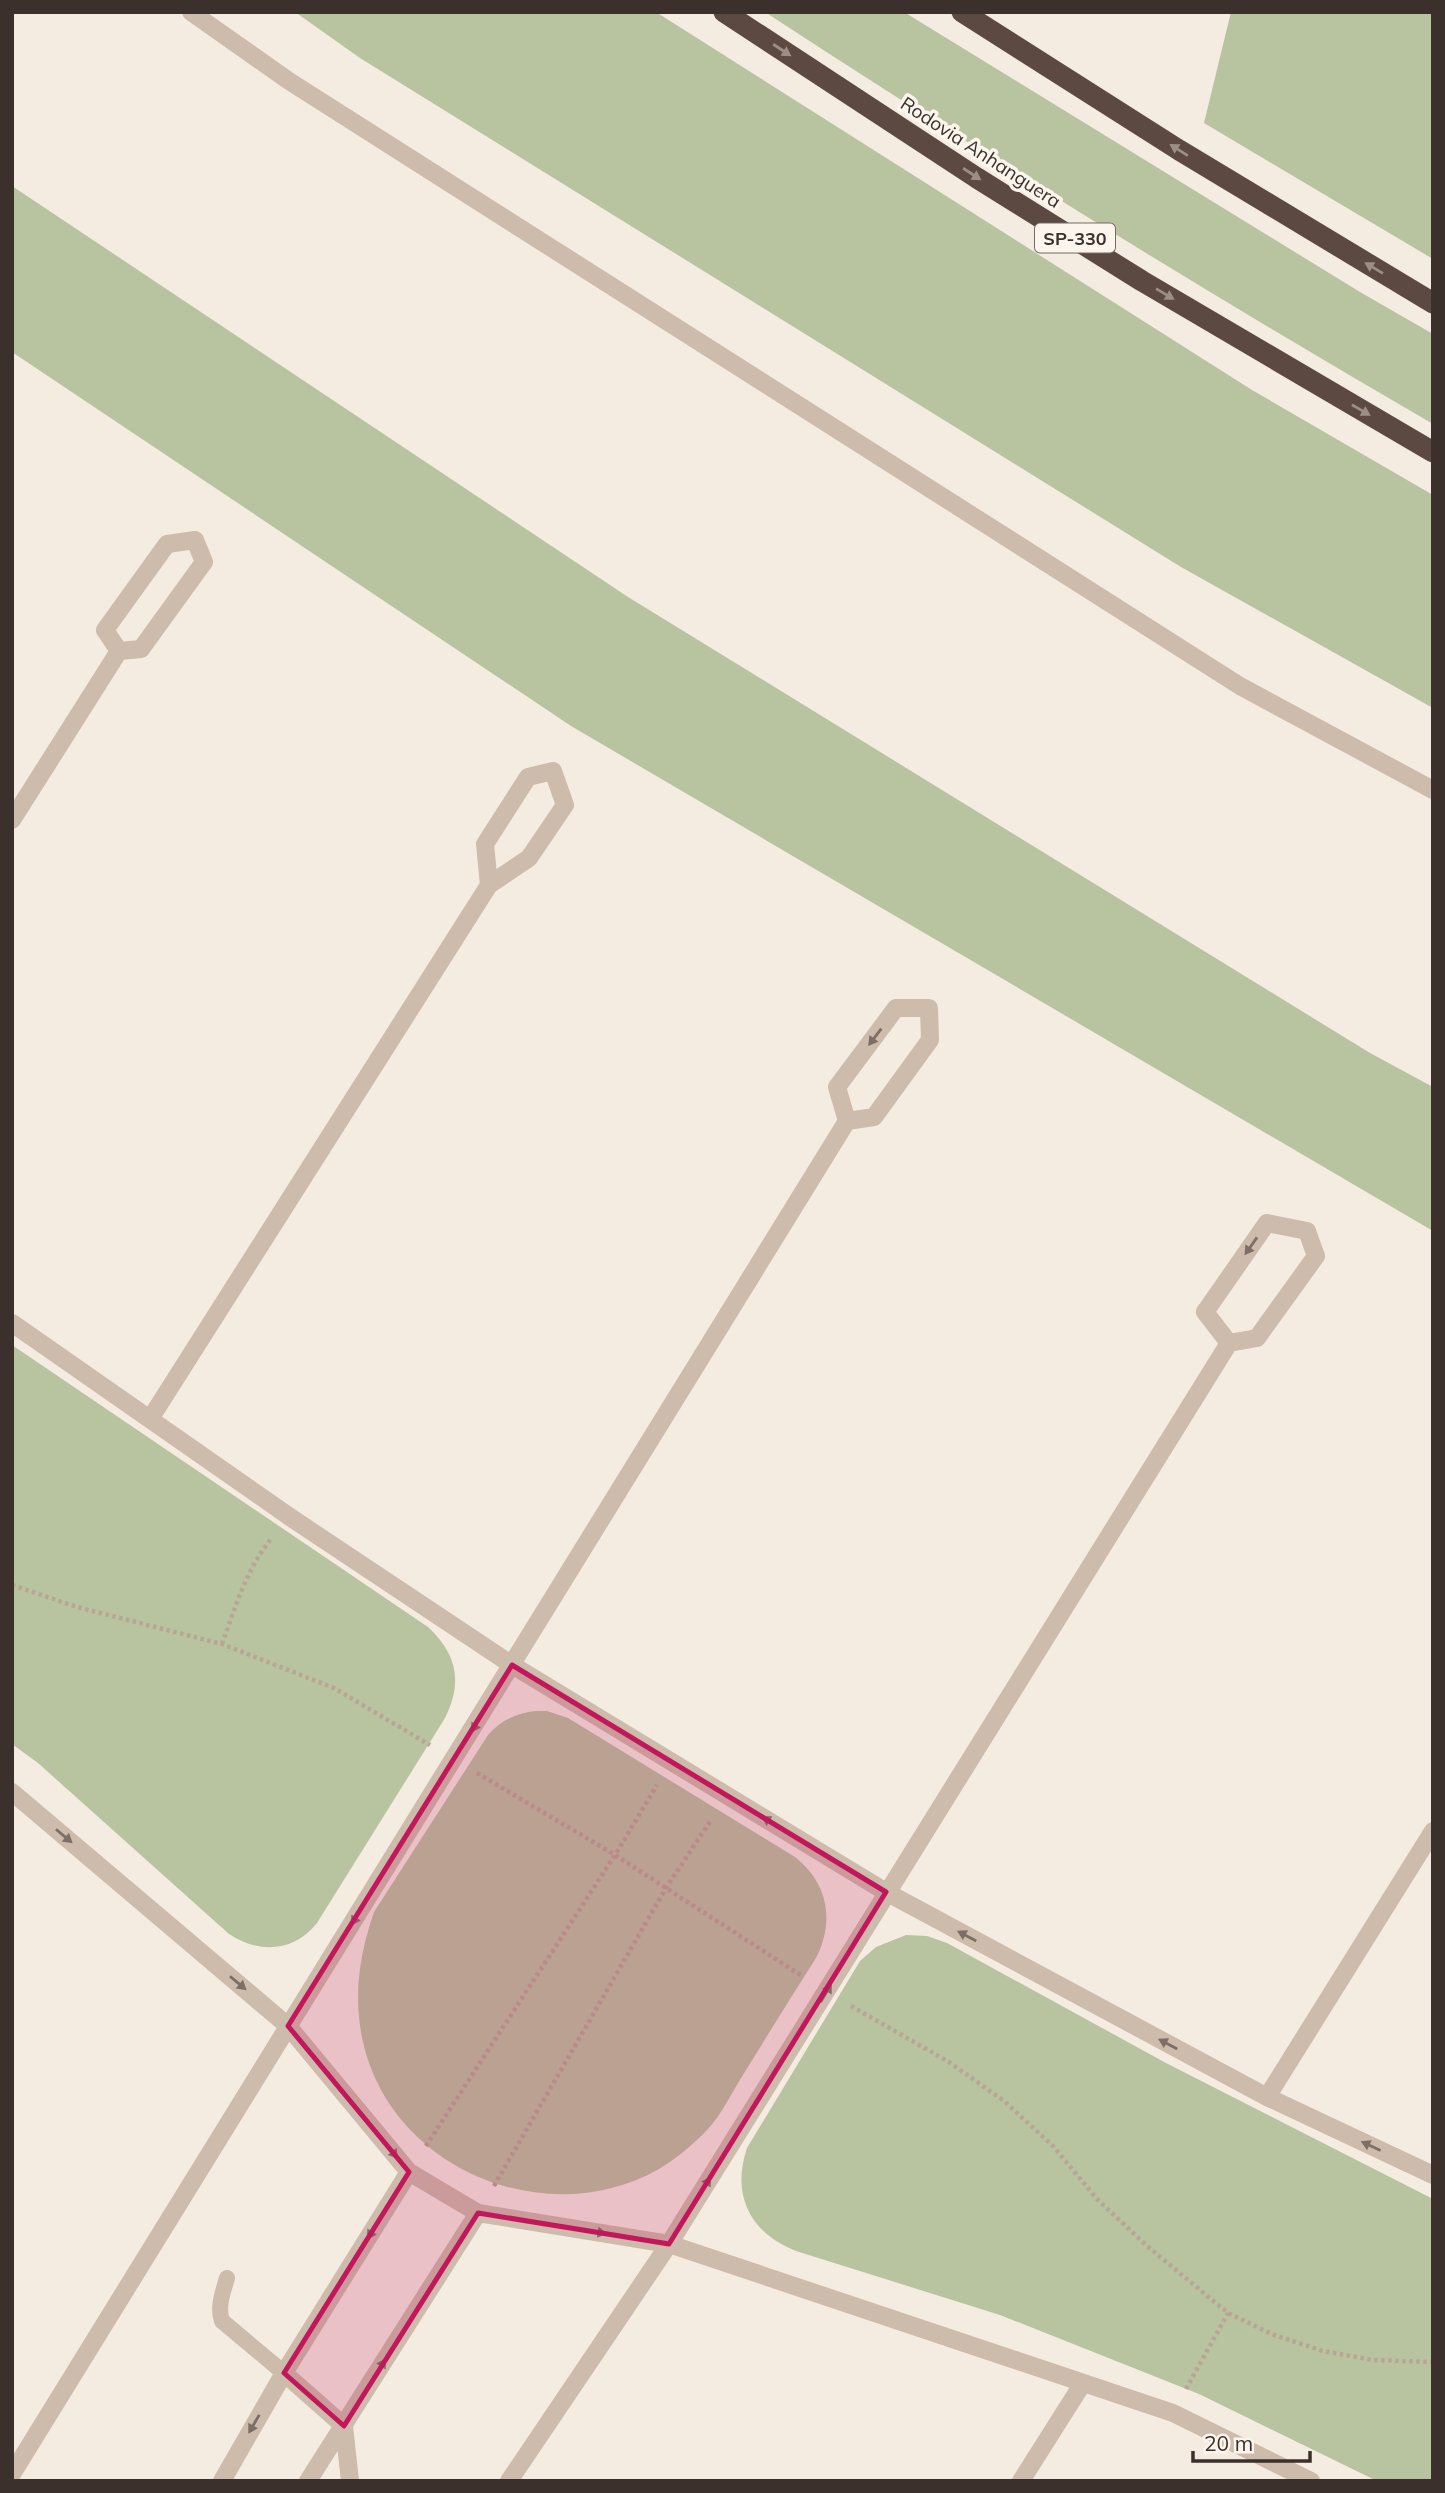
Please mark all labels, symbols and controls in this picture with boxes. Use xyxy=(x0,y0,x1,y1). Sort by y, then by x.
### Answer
one-way arrow xyxy=(772,43,791,56)
street label: Rodovia Anhanguera xyxy=(896,91,1066,213)
one-way arrow xyxy=(1170,144,1189,157)
one-way arrow xyxy=(963,167,981,181)
road number: SP-330 xyxy=(1035,224,1115,252)
one-way arrow xyxy=(1365,261,1384,274)
one-way arrow xyxy=(1156,288,1175,301)
one-way arrow xyxy=(1351,404,1371,416)
one-way arrow xyxy=(868,1027,882,1046)
one-way arrow xyxy=(1244,1237,1258,1255)
one-way arrow xyxy=(470,1714,483,1733)
one-way arrow xyxy=(761,1816,780,1829)
one-way arrow xyxy=(56,1828,73,1843)
one-way arrow xyxy=(350,1907,363,1926)
one-way arrow xyxy=(957,1931,977,1943)
one-way arrow xyxy=(229,1975,246,1990)
one-way arrow xyxy=(819,1983,832,2003)
one-way arrow xyxy=(1158,2038,1178,2050)
one-way arrow xyxy=(1361,2140,1381,2152)
one-way arrow xyxy=(383,2142,398,2159)
one-way arrow xyxy=(699,2176,712,2195)
one-way arrow xyxy=(366,2220,379,2240)
one-way arrow xyxy=(585,2227,607,2238)
one-way arrow xyxy=(374,2359,387,2378)
one-way arrow xyxy=(248,2415,260,2434)
scale bar xyxy=(1193,2420,1310,2464)
text: 20 m xyxy=(1204,2430,1253,2456)

